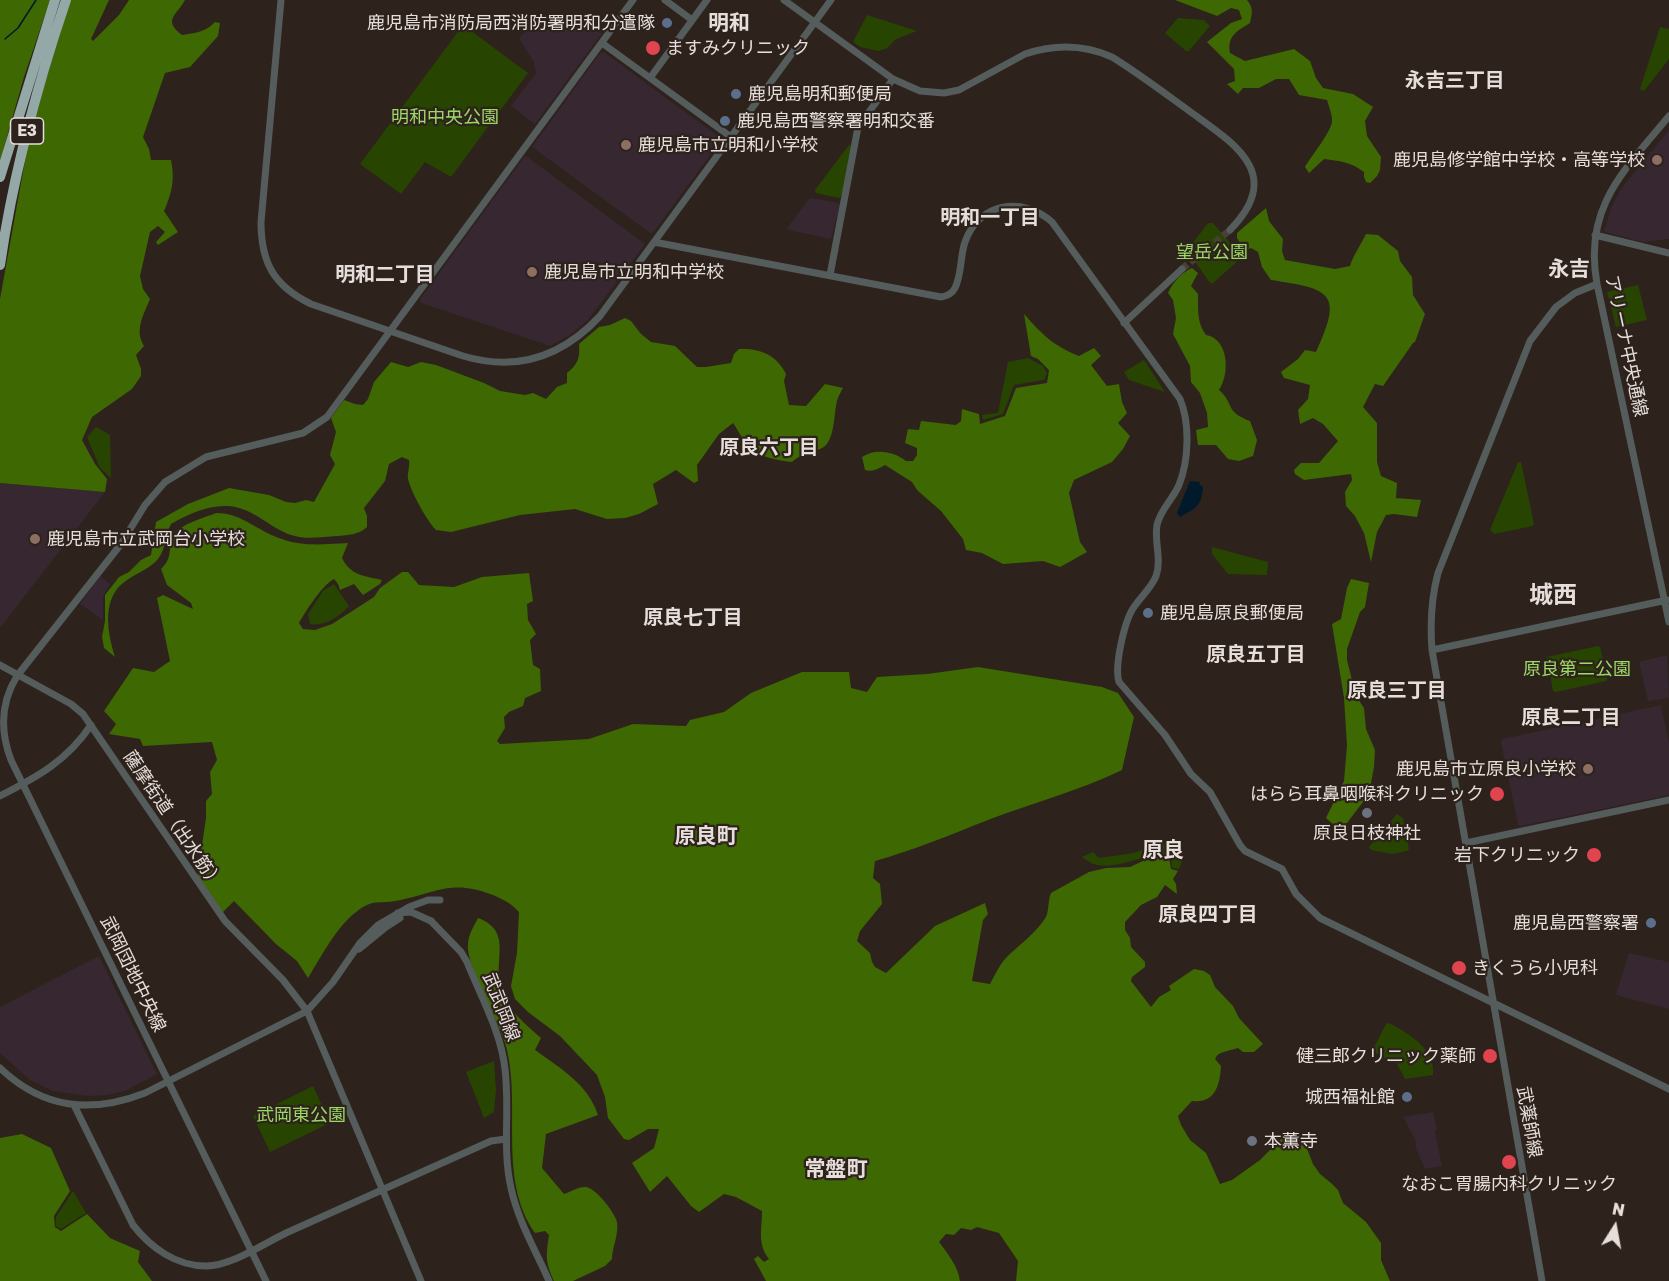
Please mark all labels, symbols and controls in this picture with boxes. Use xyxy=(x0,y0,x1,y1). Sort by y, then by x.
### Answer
district label: 明和 xyxy=(708,10,750,36)
place label: 鹿児島市消防局西消防署明和分遣隊 xyxy=(367,12,655,34)
marker: 鹿児島市消防局西消防署明和分遣隊 xyxy=(660,16,674,30)
place label: ますみクリニック xyxy=(666,37,810,59)
marker: ますみクリニック xyxy=(644,39,662,57)
district label: 永吉三丁目 xyxy=(1405,69,1505,93)
place label: 鹿児島明和郵便局 xyxy=(748,83,892,105)
marker: 鹿児島明和郵便局 xyxy=(729,87,743,101)
park label: 明和中央公園 xyxy=(391,106,499,128)
place label: 鹿児島西警察署明和交番 xyxy=(737,110,935,132)
marker: 鹿児島西警察署明和交番 xyxy=(718,114,732,128)
road number: E3 xyxy=(10,118,44,144)
place label: 鹿児島市立明和小学校 xyxy=(638,134,818,156)
marker: 鹿児島市立明和小学校 xyxy=(619,138,633,152)
place label: 鹿児島修学館中学校・高等学校 xyxy=(1393,149,1645,171)
marker: 鹿児島修学館中学校・高等学校 xyxy=(1650,153,1664,167)
district label: 明和一丁目 xyxy=(940,206,1040,230)
park label: 望岳公園 xyxy=(1176,241,1248,263)
district label: 永吉 xyxy=(1548,256,1590,282)
place label: 鹿児島市立明和中学校 xyxy=(544,261,724,283)
district label: 明和二丁目 xyxy=(335,263,435,287)
marker: 鹿児島市立明和中学校 xyxy=(525,265,539,279)
street label: アリーナ中央通線 xyxy=(1600,273,1652,419)
district label: 原良六丁目 xyxy=(719,436,819,460)
place label: 鹿児島市立武岡台小学校 xyxy=(47,528,245,550)
marker: 鹿児島市立武岡台小学校 xyxy=(28,532,42,546)
district label: 城西 xyxy=(1529,581,1577,609)
place label: 鹿児島原良郵便局 xyxy=(1160,602,1304,624)
district label: 原良七丁目 xyxy=(643,606,743,630)
marker: 鹿児島原良郵便局 xyxy=(1141,606,1155,620)
district label: 原良五丁目 xyxy=(1206,643,1306,667)
park label: 原良第二公園 xyxy=(1523,658,1631,680)
district label: 原良三丁目 xyxy=(1347,679,1447,703)
district label: 原良二丁目 xyxy=(1521,706,1621,730)
street label: 薩摩街道（出水筋） xyxy=(119,747,227,893)
place label: 鹿児島市立原良小学校 xyxy=(1396,758,1576,780)
marker: 鹿児島市立原良小学校 xyxy=(1581,762,1595,776)
place label: はらら耳鼻咽喉科クリニック xyxy=(1250,783,1484,805)
marker: はらら耳鼻咽喉科クリニック xyxy=(1488,785,1506,803)
marker: 原良日枝神社 xyxy=(1360,806,1374,820)
place label: 原良日枝神社 xyxy=(1313,822,1421,844)
district label: 原良町 xyxy=(675,823,737,849)
district label: 原良 xyxy=(1142,837,1184,863)
place label: 岩下クリニック xyxy=(1454,844,1580,866)
marker: 岩下クリニック xyxy=(1585,846,1603,864)
district label: 原良四丁目 xyxy=(1158,903,1258,927)
place label: 鹿児島西警察署 xyxy=(1513,912,1639,934)
street label: 武岡団地中央線 xyxy=(96,913,170,1035)
marker: 鹿児島西警察署 xyxy=(1644,916,1658,930)
place label: きくうら小児科 xyxy=(1472,957,1598,979)
marker: きくうら小児科 xyxy=(1450,959,1468,977)
street label: 武武岡線 xyxy=(478,970,524,1044)
place label: 健三郎クリニック薬師 xyxy=(1296,1045,1476,1067)
marker: 健三郎クリニック薬師 xyxy=(1481,1047,1499,1065)
street label: 武薬師線 xyxy=(1512,1085,1546,1159)
place label: 城西福祉館 xyxy=(1305,1086,1395,1108)
marker: 城西福祉館 xyxy=(1400,1090,1414,1104)
park label: 武岡東公園 xyxy=(256,1104,346,1126)
place label: 本薫寺 xyxy=(1264,1130,1318,1152)
marker: 本薫寺 xyxy=(1245,1134,1259,1148)
marker: なおこ胃腸内科クリニック xyxy=(1500,1153,1518,1171)
district label: 常盤町 xyxy=(805,1156,867,1182)
place label: なおこ胃腸内科クリニック xyxy=(1401,1173,1617,1195)
north arrow xyxy=(1585,1197,1645,1257)
text: N xyxy=(1611,1198,1626,1220)

